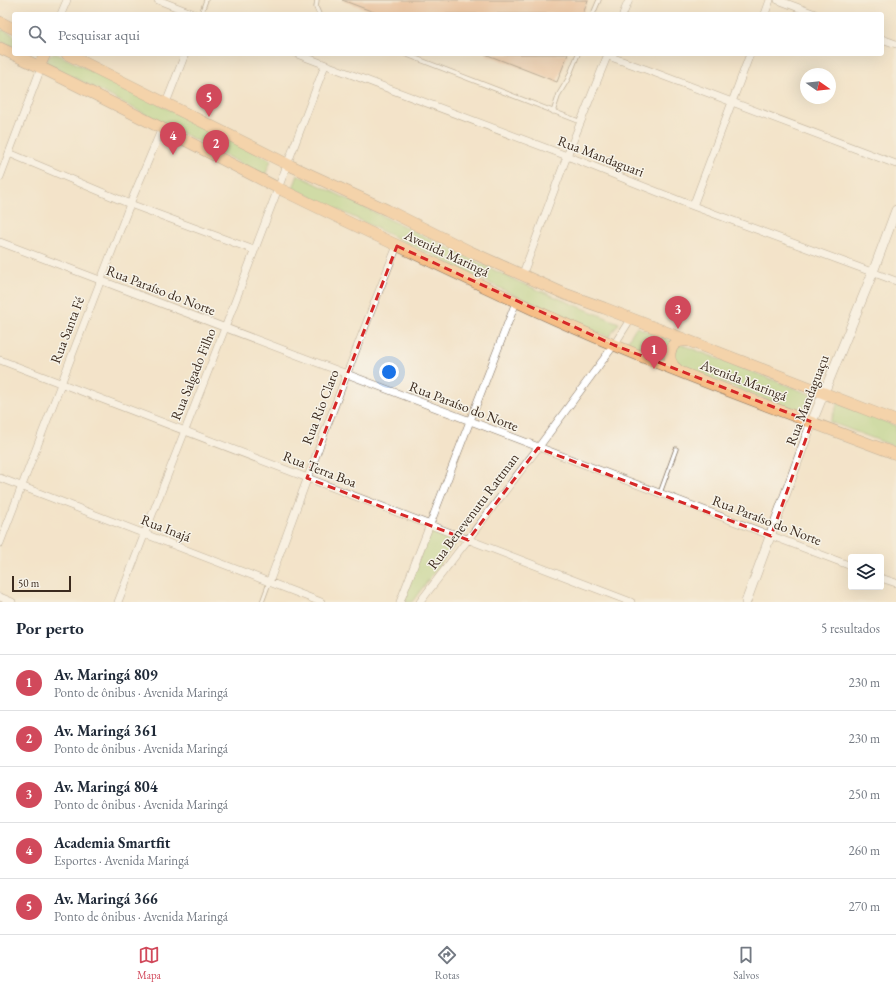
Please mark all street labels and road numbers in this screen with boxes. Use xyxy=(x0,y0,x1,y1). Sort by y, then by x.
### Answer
street label: Rua Mandaguari xyxy=(555,131,647,181)
street label: Avenida Maringá xyxy=(401,225,493,281)
street label: Rua Paraíso do Norte xyxy=(104,261,219,319)
street label: Rua Santa Fé xyxy=(46,293,88,366)
street label: Rua Salgado Filho xyxy=(166,325,220,423)
street label: Rua Mandaguaçu xyxy=(781,351,833,448)
street label: Avenida Maringá xyxy=(697,355,790,405)
street label: Rua Rio Claro xyxy=(297,367,343,447)
street label: Rua Paraíso do Norte xyxy=(407,377,522,435)
street label: Rua Terra Boa xyxy=(281,447,360,491)
street label: Rua Benevenutu Rattman xyxy=(423,449,523,573)
street label: Rua Paraíso do Norte xyxy=(710,491,825,549)
street label: Rua Inajá xyxy=(138,510,194,546)

